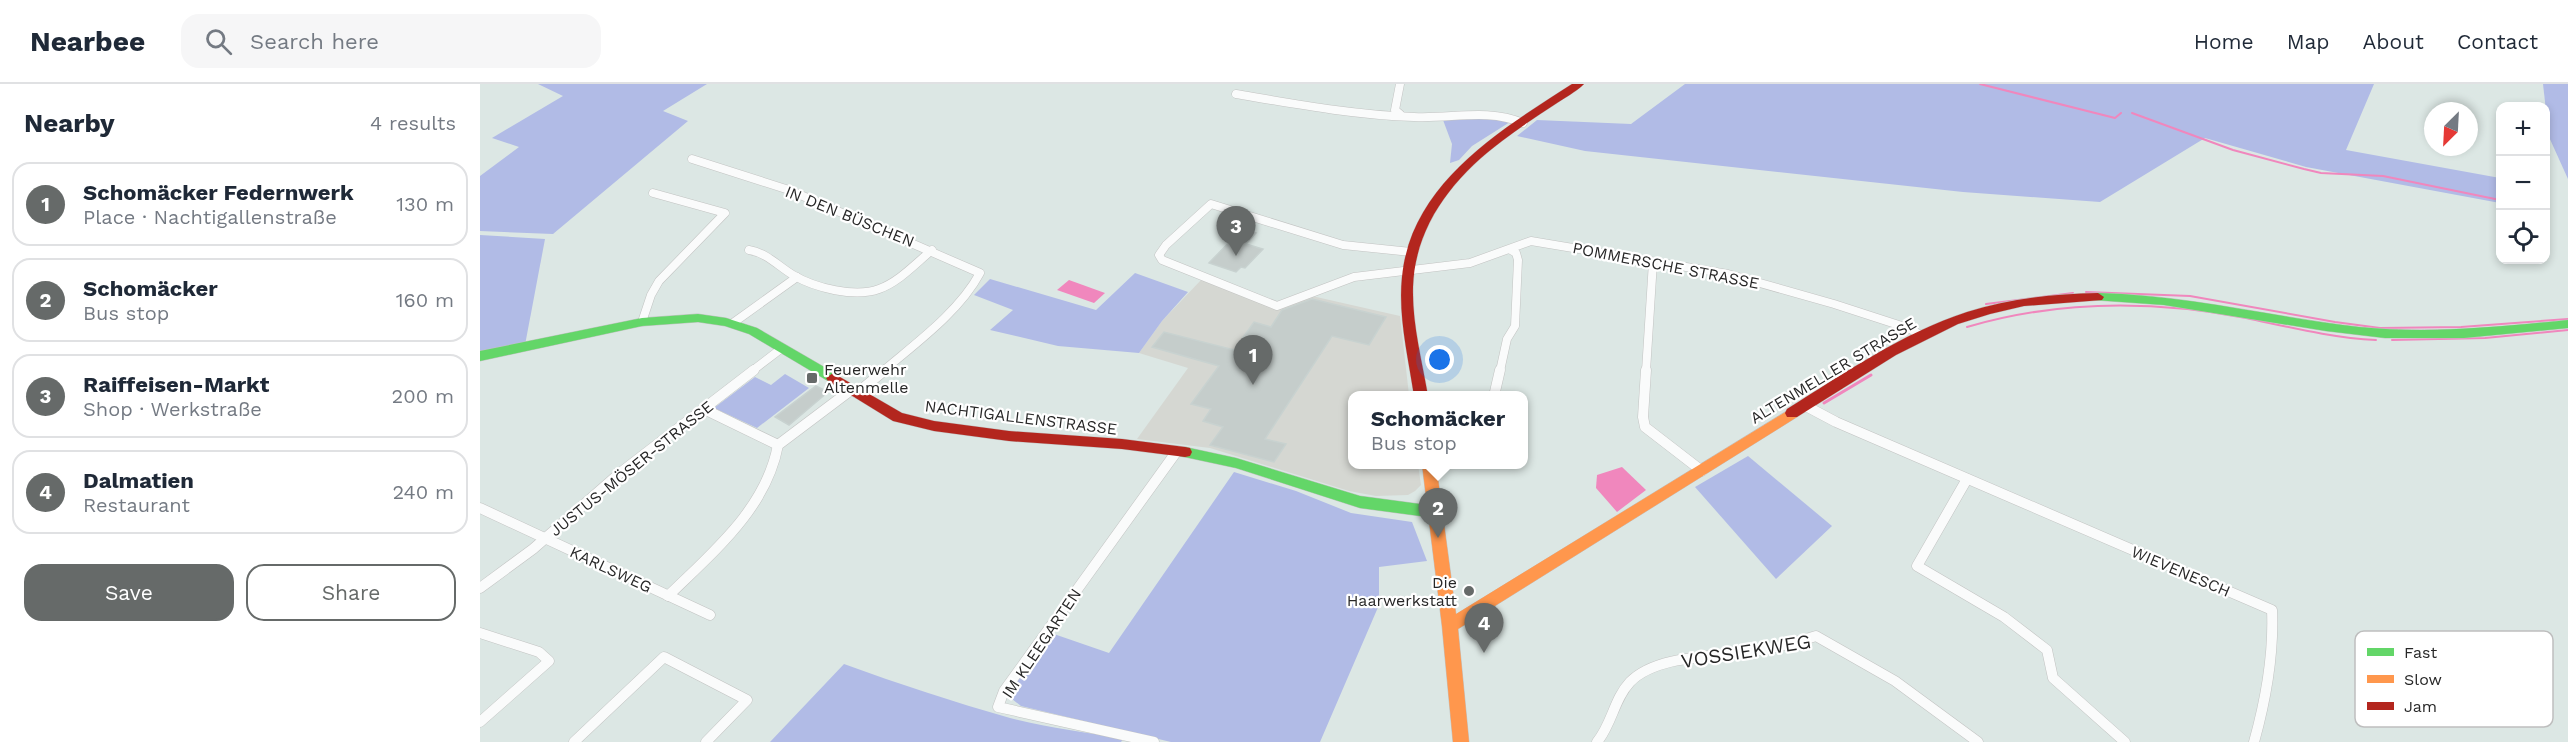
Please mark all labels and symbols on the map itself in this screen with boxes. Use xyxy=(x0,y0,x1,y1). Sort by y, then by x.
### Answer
north arrow xyxy=(2424,102,2478,156)
street label: IN DEN BÜSCHEN xyxy=(782,182,917,251)
pin: 3 xyxy=(1216,206,1256,256)
street label: POMMERSCHE STRASSE xyxy=(1571,238,1761,293)
street label: ALTENMELLER STRASSE xyxy=(1747,313,1920,428)
pin: 1 xyxy=(1234,336,1272,385)
your location xyxy=(1425,345,1454,374)
place label: Feuerwehr Altenmelle xyxy=(824,360,908,397)
marker: Feuerwehr Altenmelle xyxy=(805,371,819,385)
street label: NACHTIGALLENSTRASSE xyxy=(924,396,1118,439)
street label: JUSTUS-MÖSER-STRASSE xyxy=(546,397,717,540)
pin: 2 xyxy=(1418,488,1458,538)
street label: KARLSWEG xyxy=(567,542,655,597)
street label: WIEVENESCH xyxy=(2128,542,2233,601)
place label: Die Haarwerkstatt xyxy=(1347,573,1457,610)
marker: Die Haarwerkstatt xyxy=(1462,584,1476,598)
street label: IM KLEEGARTEN xyxy=(998,585,1085,702)
pin: 4 xyxy=(1464,604,1504,653)
street label: VOSSIEKWEG xyxy=(1679,629,1813,673)
legend xyxy=(2355,631,2553,727)
text: Fast xyxy=(2404,643,2437,662)
text: Slow xyxy=(2404,670,2442,689)
text: Jam xyxy=(2404,697,2437,716)

